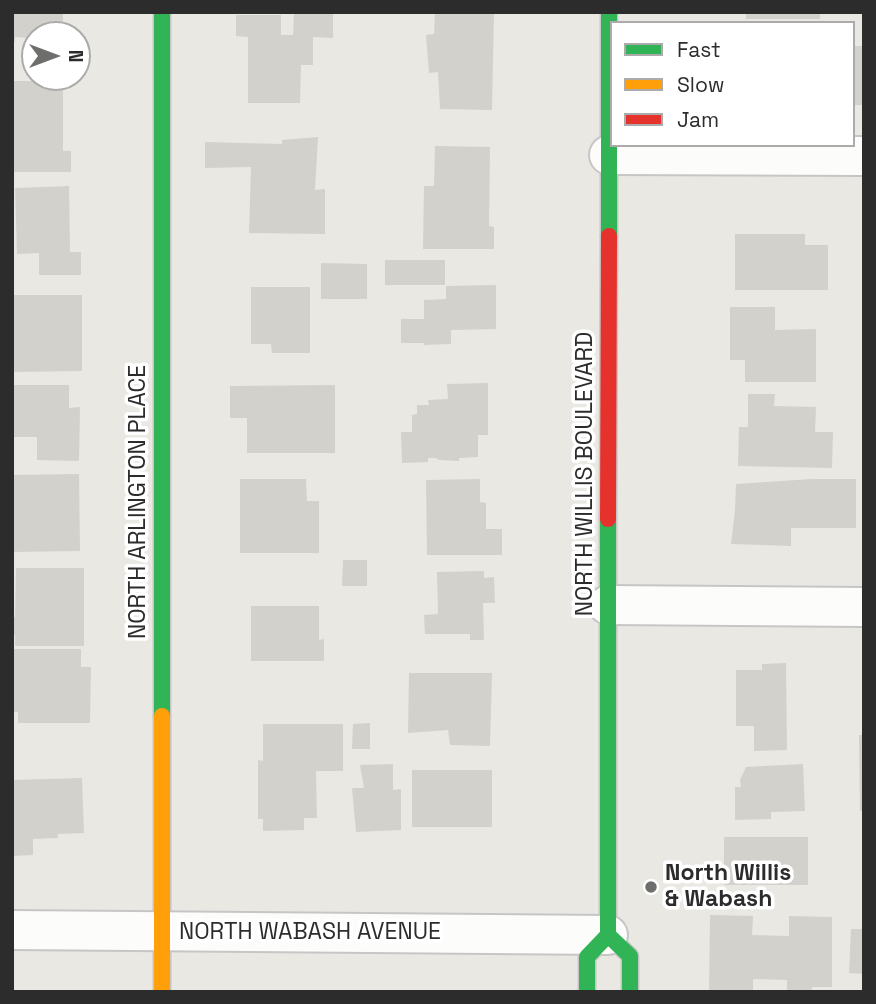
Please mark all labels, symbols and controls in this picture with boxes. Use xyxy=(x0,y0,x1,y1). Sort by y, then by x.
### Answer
north arrow xyxy=(21,21,91,91)
legend xyxy=(610,21,855,147)
text: Fast xyxy=(677,36,721,63)
text: N xyxy=(63,50,88,62)
text: Slow xyxy=(677,71,725,98)
text: Jam xyxy=(677,106,719,133)
street label: NORTH WILLIS BOULEVARD xyxy=(572,332,600,616)
street label: NORTH ARLINGTON PLACE xyxy=(125,365,153,639)
place label: North Willis & Wabash xyxy=(665,860,791,914)
marker: North Willis & Wabash xyxy=(643,879,659,895)
street label: NORTH WABASH AVENUE xyxy=(179,919,441,947)

